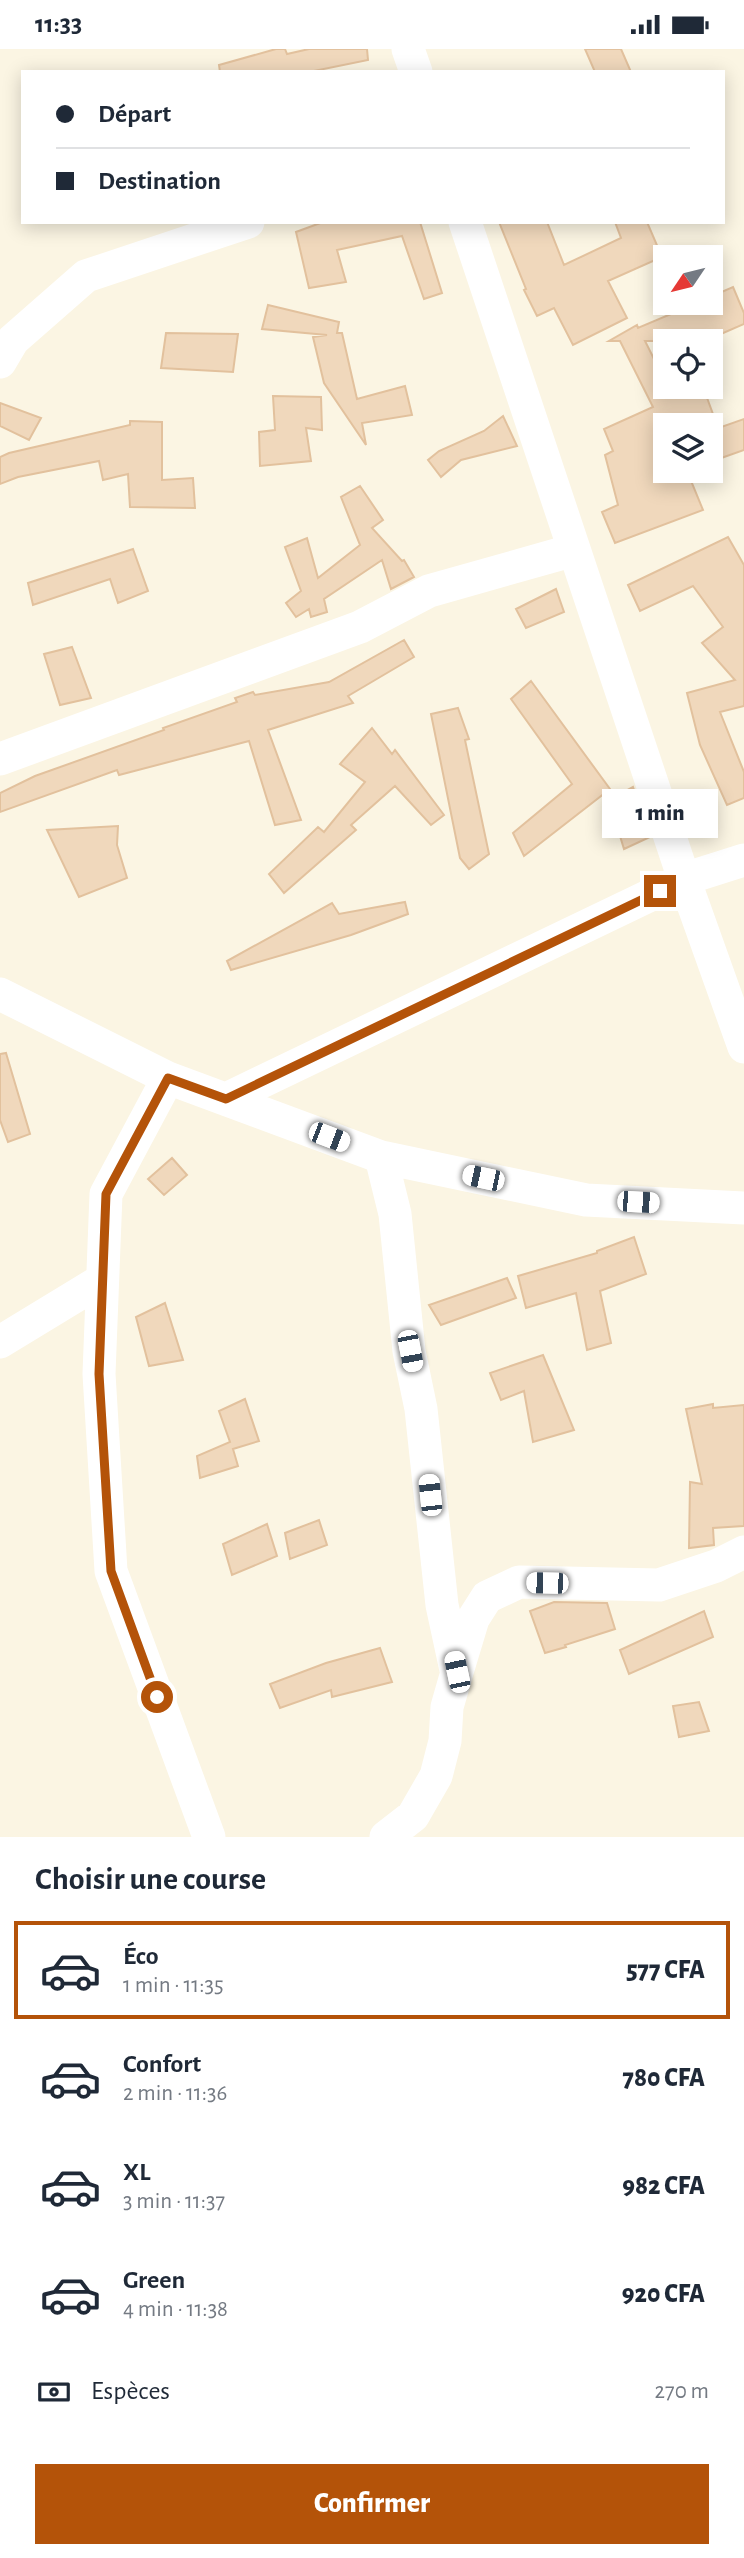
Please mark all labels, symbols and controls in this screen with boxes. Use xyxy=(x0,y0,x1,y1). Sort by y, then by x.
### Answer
text: 11:33 xyxy=(35,11,82,37)
text: Départ xyxy=(98,101,171,127)
text: Destination xyxy=(98,168,221,194)
north arrow xyxy=(653,245,723,315)
map controls xyxy=(653,245,723,483)
button: locate xyxy=(653,329,723,399)
button: layers xyxy=(653,413,723,483)
callout: 1 min xyxy=(602,789,718,839)
text: 1 min xyxy=(636,802,684,825)
route end xyxy=(644,875,676,907)
car xyxy=(306,1120,353,1154)
car xyxy=(461,1163,506,1193)
car xyxy=(617,1190,660,1214)
car xyxy=(396,1328,425,1374)
car xyxy=(418,1473,443,1517)
car xyxy=(526,1572,569,1594)
car xyxy=(443,1649,472,1695)
route start xyxy=(141,1681,173,1713)
text: Choisir une course xyxy=(35,1863,266,1895)
icon: car xyxy=(39,1939,102,2002)
text: Éco xyxy=(123,1943,159,1969)
text: 577 CFA xyxy=(626,1957,705,1983)
text: 1 min · 11:35 xyxy=(123,1974,224,1997)
icon: car xyxy=(39,2047,102,2110)
text: Confort xyxy=(123,2051,201,2077)
text: 780 CFA xyxy=(623,2065,705,2091)
text: 2 min · 11:36 xyxy=(123,2082,227,2105)
icon: car xyxy=(39,2155,102,2218)
text: XL xyxy=(123,2159,150,2185)
text: 982 CFA xyxy=(622,2173,705,2199)
text: 3 min · 11:37 xyxy=(123,2190,225,2213)
icon: car xyxy=(39,2263,102,2326)
text: Green xyxy=(123,2267,185,2293)
text: 920 CFA xyxy=(622,2281,705,2307)
text: 4 min · 11:38 xyxy=(123,2298,228,2321)
icon: cash xyxy=(35,2373,73,2411)
text: Espèces xyxy=(91,2378,170,2404)
text: 270 m xyxy=(655,2380,709,2403)
button: Confirmer xyxy=(35,2464,709,2544)

